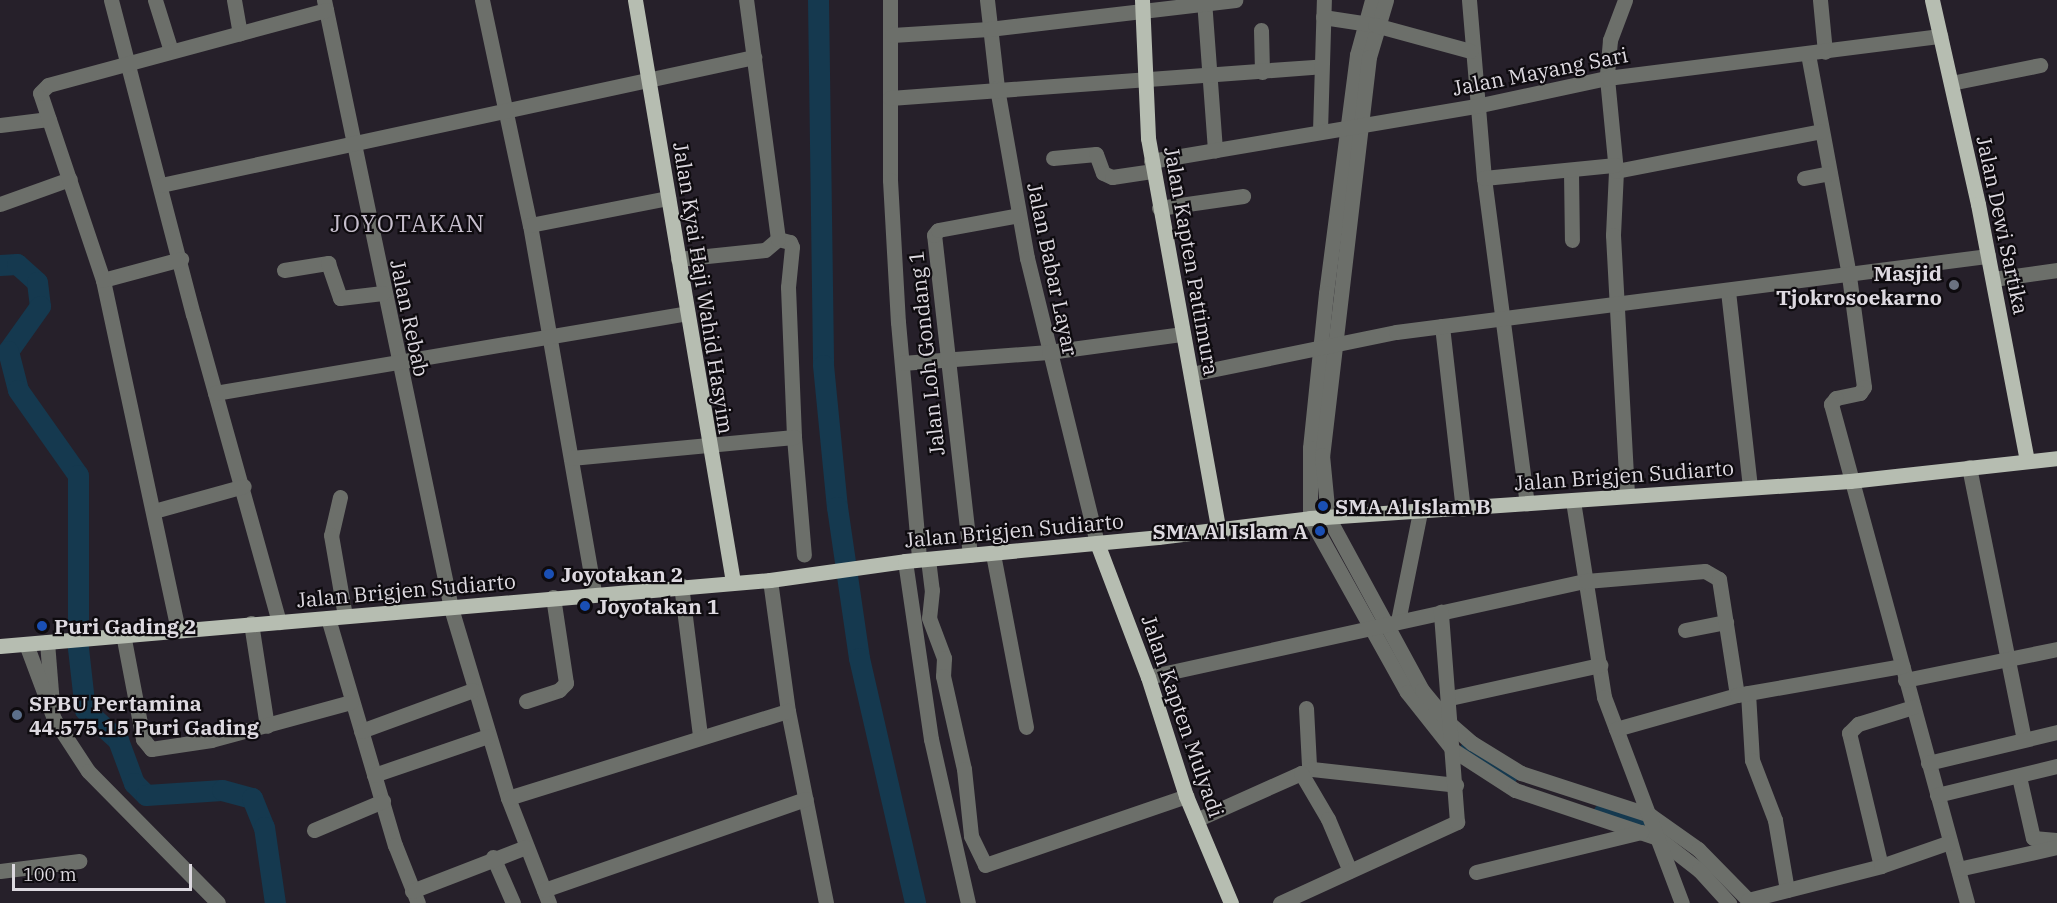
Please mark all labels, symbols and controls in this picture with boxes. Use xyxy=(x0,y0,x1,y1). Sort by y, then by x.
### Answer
street label: Jalan Mayang Sari xyxy=(1450,42,1630,100)
street label: Jalan Dewi Sartika xyxy=(1972,133,2034,317)
street label: Jalan Kyai Haji Wahid Hasyim xyxy=(668,140,740,436)
street label: Jalan Kapten Pattimura xyxy=(1159,145,1225,377)
street label: Jalan Babar Layar xyxy=(1022,180,1084,358)
district label: JOYOTAKAN xyxy=(330,210,486,238)
street label: Jalan Loh Gondang 1 xyxy=(903,249,949,457)
street label: Jalan Rebab xyxy=(385,257,435,379)
place label: Masjid Tjokrosoekarno xyxy=(1776,260,1942,310)
marker: Masjid Tjokrosoekarno xyxy=(1947,278,1961,292)
street label: Jalan Brigjen Sudiarto xyxy=(1513,455,1735,495)
place label: SMA Al Islam B xyxy=(1335,493,1491,519)
marker: SMA Al Islam B xyxy=(1316,499,1330,513)
street label: Jalan Brigjen Sudiarto xyxy=(903,508,1125,552)
place label: SMA Al Islam A xyxy=(1153,518,1308,544)
marker: SMA Al Islam A xyxy=(1313,524,1327,538)
place label: Joyotakan 2 xyxy=(561,561,683,587)
marker: Joyotakan 2 xyxy=(542,567,556,581)
street label: Jalan Brigjen Sudiarto xyxy=(295,568,517,612)
place label: Joyotakan 1 xyxy=(597,593,719,619)
marker: Joyotakan 1 xyxy=(578,599,592,613)
street label: Jalan Kapten Mulyadi xyxy=(1137,612,1229,820)
place label: Puri Gading 2 xyxy=(54,613,196,639)
marker: Puri Gading 2 xyxy=(35,619,49,633)
place label: SPBU Pertamina 44.575.15 Puri Gading xyxy=(29,690,259,740)
marker: SPBU Pertamina 44.575.15 Puri Gading xyxy=(10,708,24,722)
scale bar xyxy=(15,852,195,890)
text: 100 m xyxy=(23,863,77,886)

